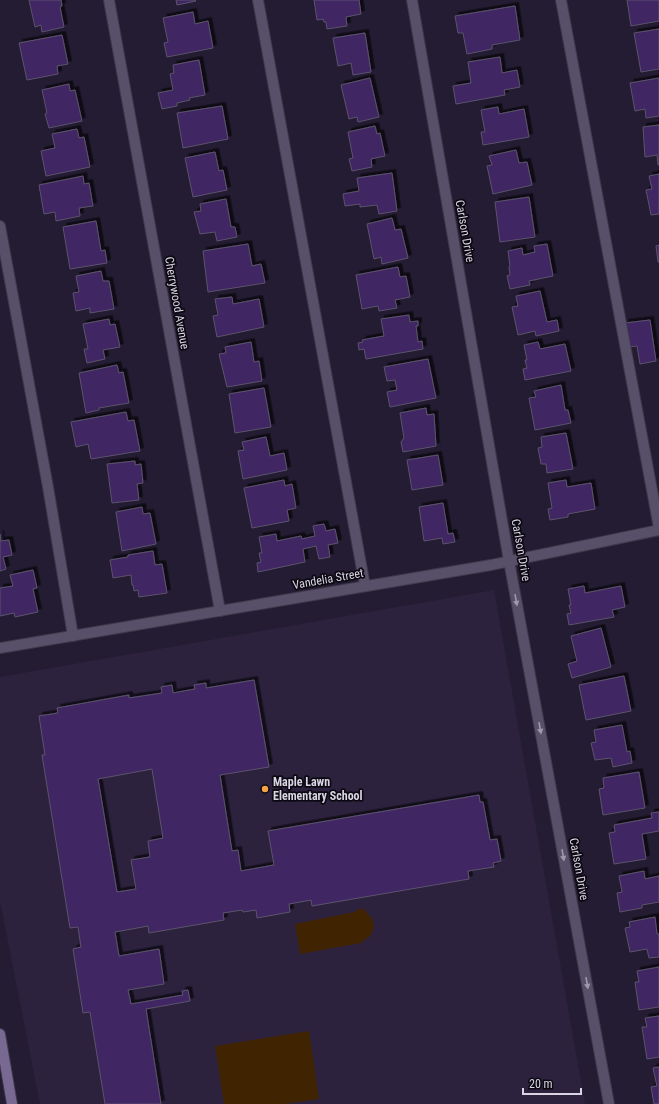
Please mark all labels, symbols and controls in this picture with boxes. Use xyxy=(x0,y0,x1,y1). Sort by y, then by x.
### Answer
street label: Carlson Drive xyxy=(453,199,477,264)
street label: Cherrywood Avenue xyxy=(162,256,192,351)
street label: Carlson Drive xyxy=(509,518,533,583)
street label: Vandelia Street xyxy=(291,566,365,592)
one-way arrow xyxy=(514,594,520,606)
one-way arrow xyxy=(537,721,543,734)
place label: Maple Lawn Elementary School xyxy=(273,775,363,803)
marker: Maple Lawn Elementary School xyxy=(260,784,270,794)
street label: Carlson Drive xyxy=(567,837,591,902)
one-way arrow xyxy=(561,849,567,862)
one-way arrow xyxy=(584,977,590,989)
scale bar xyxy=(523,1070,581,1096)
text: 20 m xyxy=(529,1077,553,1091)

